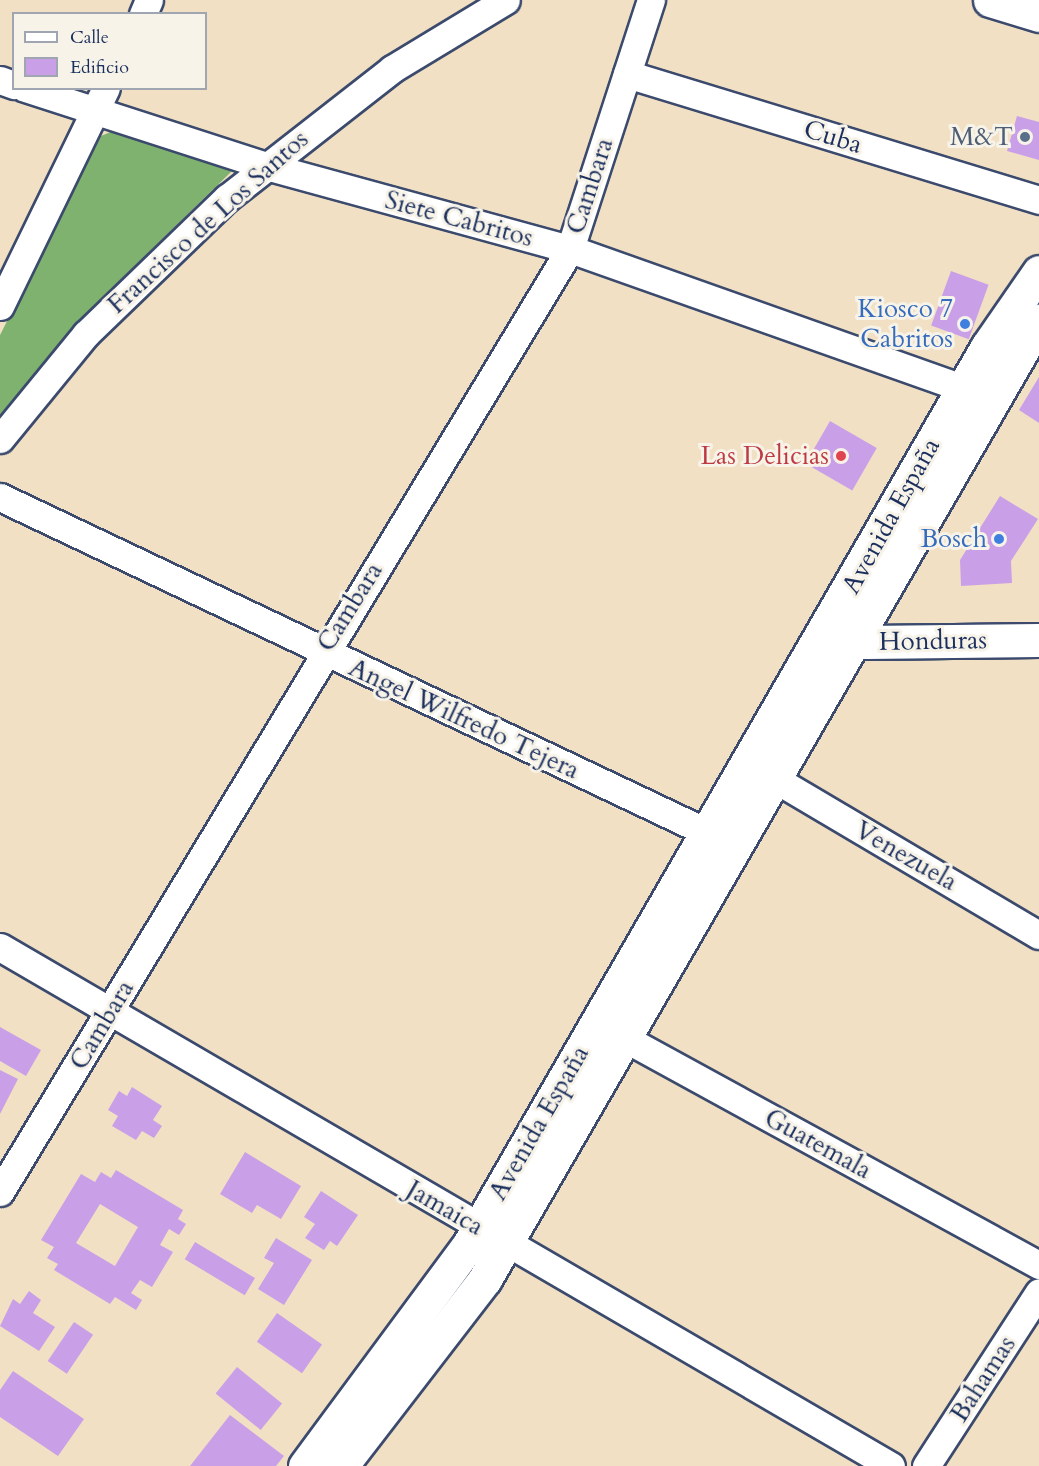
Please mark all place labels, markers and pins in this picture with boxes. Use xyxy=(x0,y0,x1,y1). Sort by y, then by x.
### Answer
place label: M&T xyxy=(950,121,1013,153)
marker: M&T xyxy=(1018,130,1032,144)
place label: Kiosco 7 Cabritos xyxy=(857,293,953,354)
marker: Kiosco 7 Cabritos xyxy=(958,317,972,331)
place label: Las Delicias xyxy=(700,440,829,472)
marker: Las Delicias xyxy=(834,449,848,463)
place label: Bosch xyxy=(920,523,987,555)
marker: Bosch xyxy=(992,532,1006,546)

